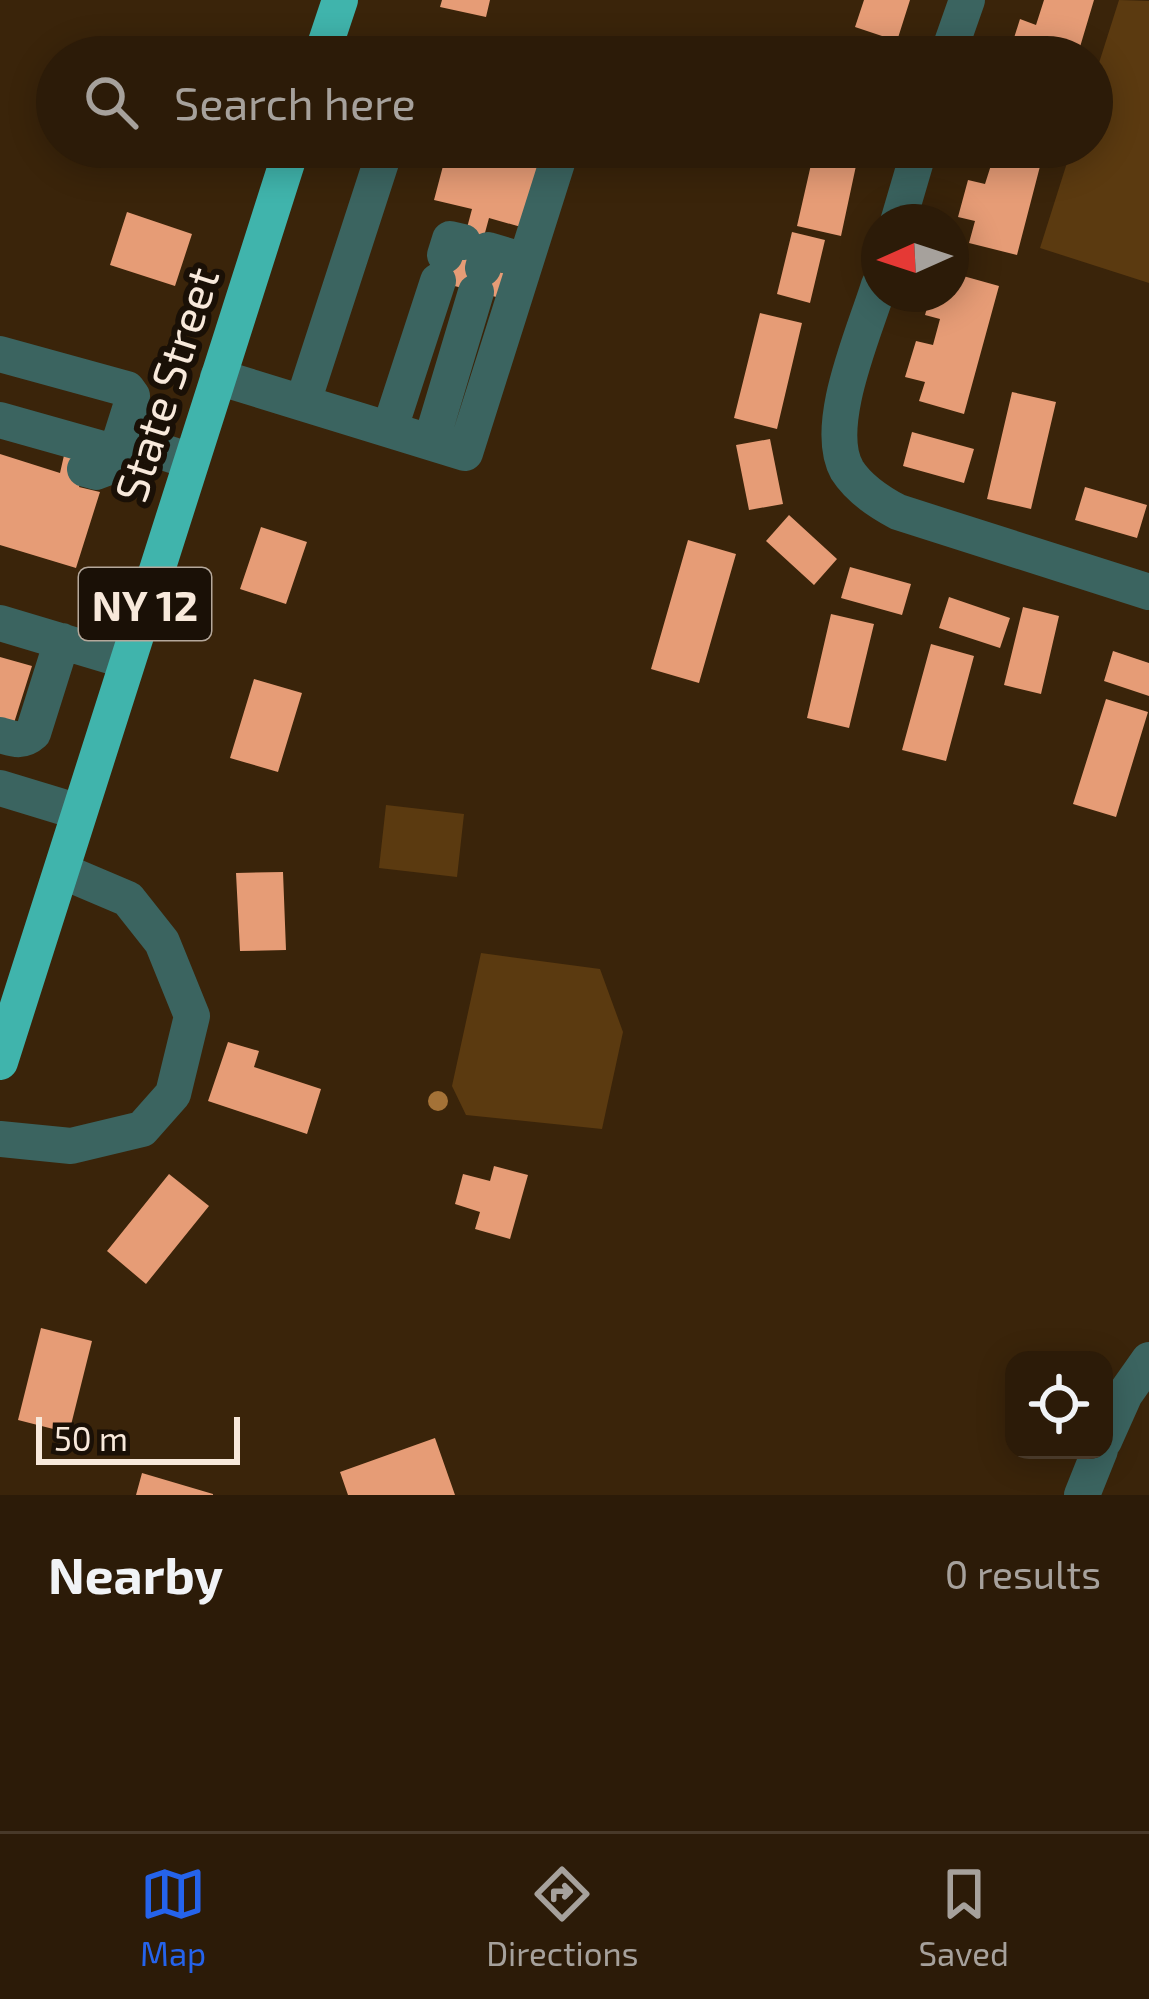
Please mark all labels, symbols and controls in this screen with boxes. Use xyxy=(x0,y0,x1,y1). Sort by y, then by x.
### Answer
search box xyxy=(36,36,1113,168)
icon: search xyxy=(78,69,144,135)
text: Search here xyxy=(174,75,416,129)
north arrow xyxy=(861,204,969,312)
street label: State Street xyxy=(102,260,228,508)
road number: NY 12 xyxy=(79,568,211,640)
map controls xyxy=(1005,1351,1113,1459)
button: locate xyxy=(1005,1351,1113,1459)
scale bar xyxy=(36,1411,240,1464)
text: 50 m xyxy=(54,1418,128,1458)
text: Nearby xyxy=(48,1543,223,1604)
text: 0 results xyxy=(945,1550,1101,1597)
tab: Map xyxy=(140,1861,206,1973)
tab: Directions xyxy=(486,1861,638,1973)
tab: Saved xyxy=(918,1861,1009,1973)

